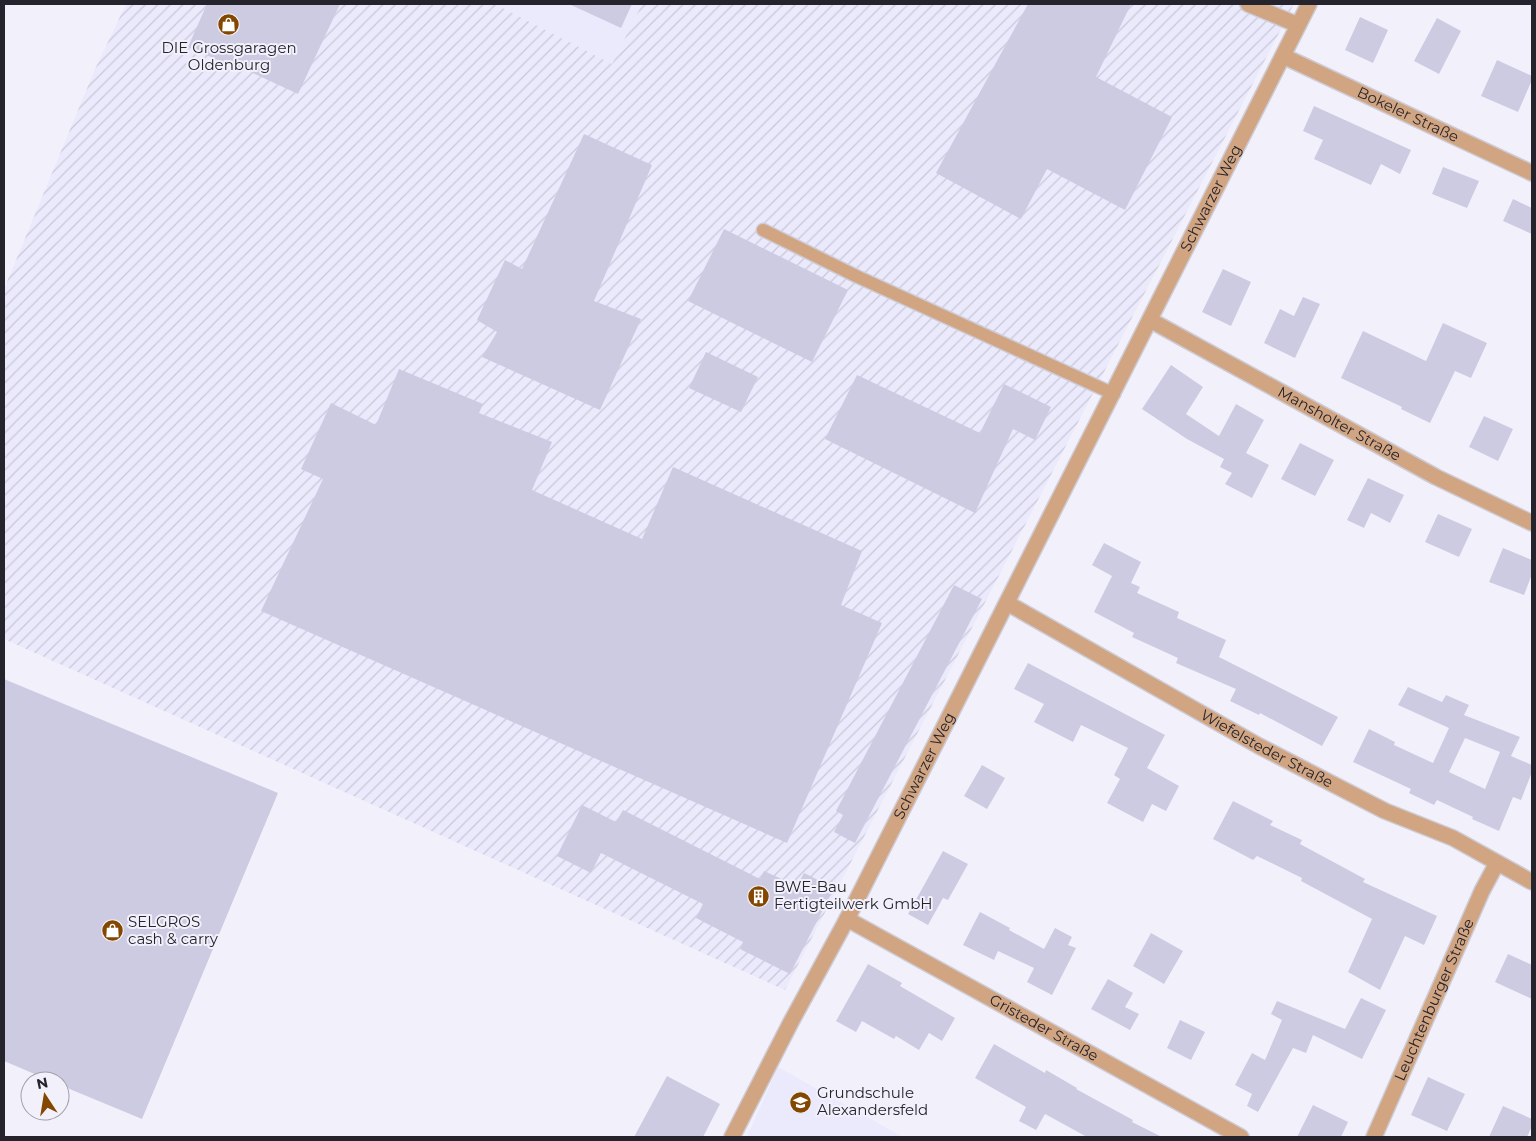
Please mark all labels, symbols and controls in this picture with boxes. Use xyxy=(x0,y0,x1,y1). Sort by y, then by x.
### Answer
shop icon: DIE Grossgaragen Oldenburg xyxy=(217,13,241,37)
place label: DIE Grossgaragen Oldenburg xyxy=(161,38,297,74)
street label: Bokeler Straße xyxy=(1354,82,1462,146)
street label: Schwarzer Weg xyxy=(1176,141,1245,254)
street label: Mansholter Straße xyxy=(1275,382,1404,465)
street label: Wiefelsteder Straße xyxy=(1198,705,1337,792)
street label: Schwarzer Weg xyxy=(889,709,959,822)
place label: BWE-Bau Fertigteilwerk GmbH xyxy=(774,877,933,913)
building icon: BWE-Bau Fertigteilwerk GmbH xyxy=(746,884,770,908)
place label: SELGROS cash & carry xyxy=(128,912,219,948)
street label: Leuchtenburger Straße xyxy=(1390,915,1478,1084)
shop icon: SELGROS cash & carry xyxy=(100,919,124,943)
street label: Gristeder Straße xyxy=(986,990,1102,1065)
north arrow xyxy=(20,1071,70,1121)
text: N xyxy=(35,1073,50,1093)
place label: Grundschule Alexandersfeld xyxy=(817,1083,928,1119)
school or university icon: Grundschule Alexandersfeld xyxy=(789,1090,813,1114)

